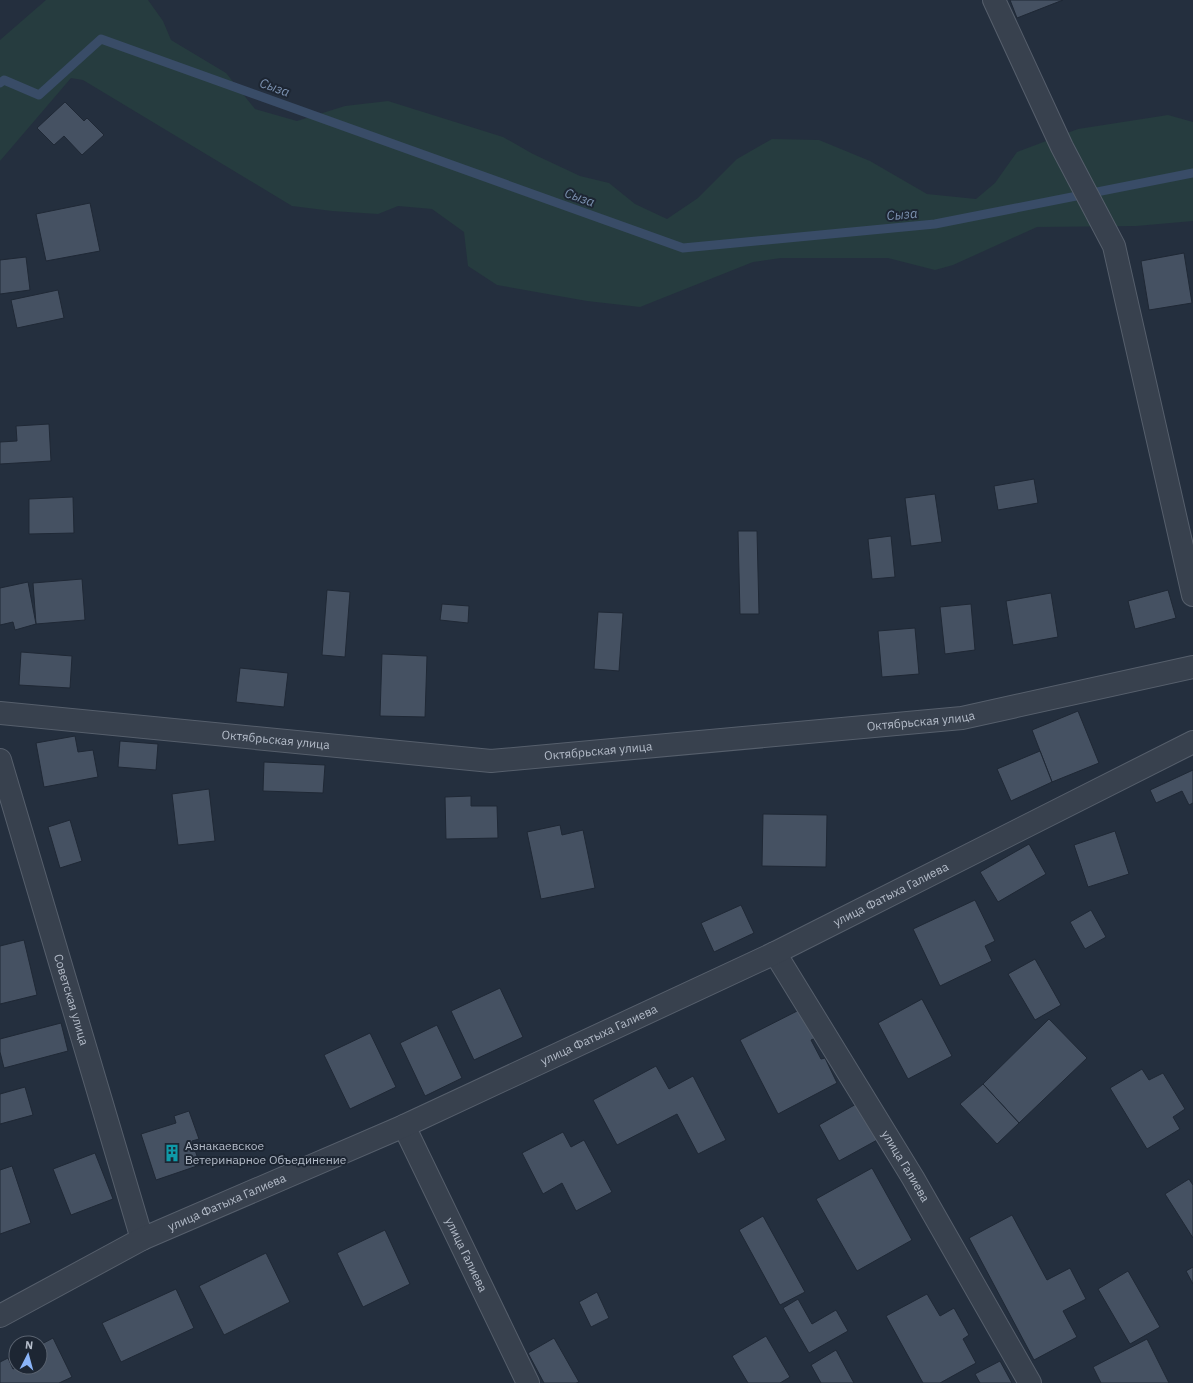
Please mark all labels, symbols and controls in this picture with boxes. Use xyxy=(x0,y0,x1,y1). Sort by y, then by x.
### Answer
water label: Сыза xyxy=(257,74,292,101)
water label: Сыза xyxy=(562,184,597,211)
water label: Сыза xyxy=(886,205,918,224)
street label: Октябрьская улица xyxy=(866,707,977,734)
street label: Октябрьская улица xyxy=(221,727,331,752)
street label: Октябрьская улица xyxy=(543,738,653,763)
street label: улица Фатыха Галиева xyxy=(831,858,951,929)
street label: Советская улица xyxy=(51,952,92,1047)
street label: улица Фатыха Галиева xyxy=(538,1001,660,1068)
street label: улица Галиева xyxy=(879,1127,933,1205)
place label: Азнакаевское Ветеринарное Объединение xyxy=(185,1138,347,1167)
building icon: Азнакаевское Ветеринарное Объединение xyxy=(162,1143,182,1163)
street label: улица Фатыха Галиева xyxy=(165,1170,289,1234)
street label: улица Галиева xyxy=(442,1215,491,1295)
north arrow xyxy=(8,1335,48,1375)
text: N xyxy=(24,1338,34,1352)

